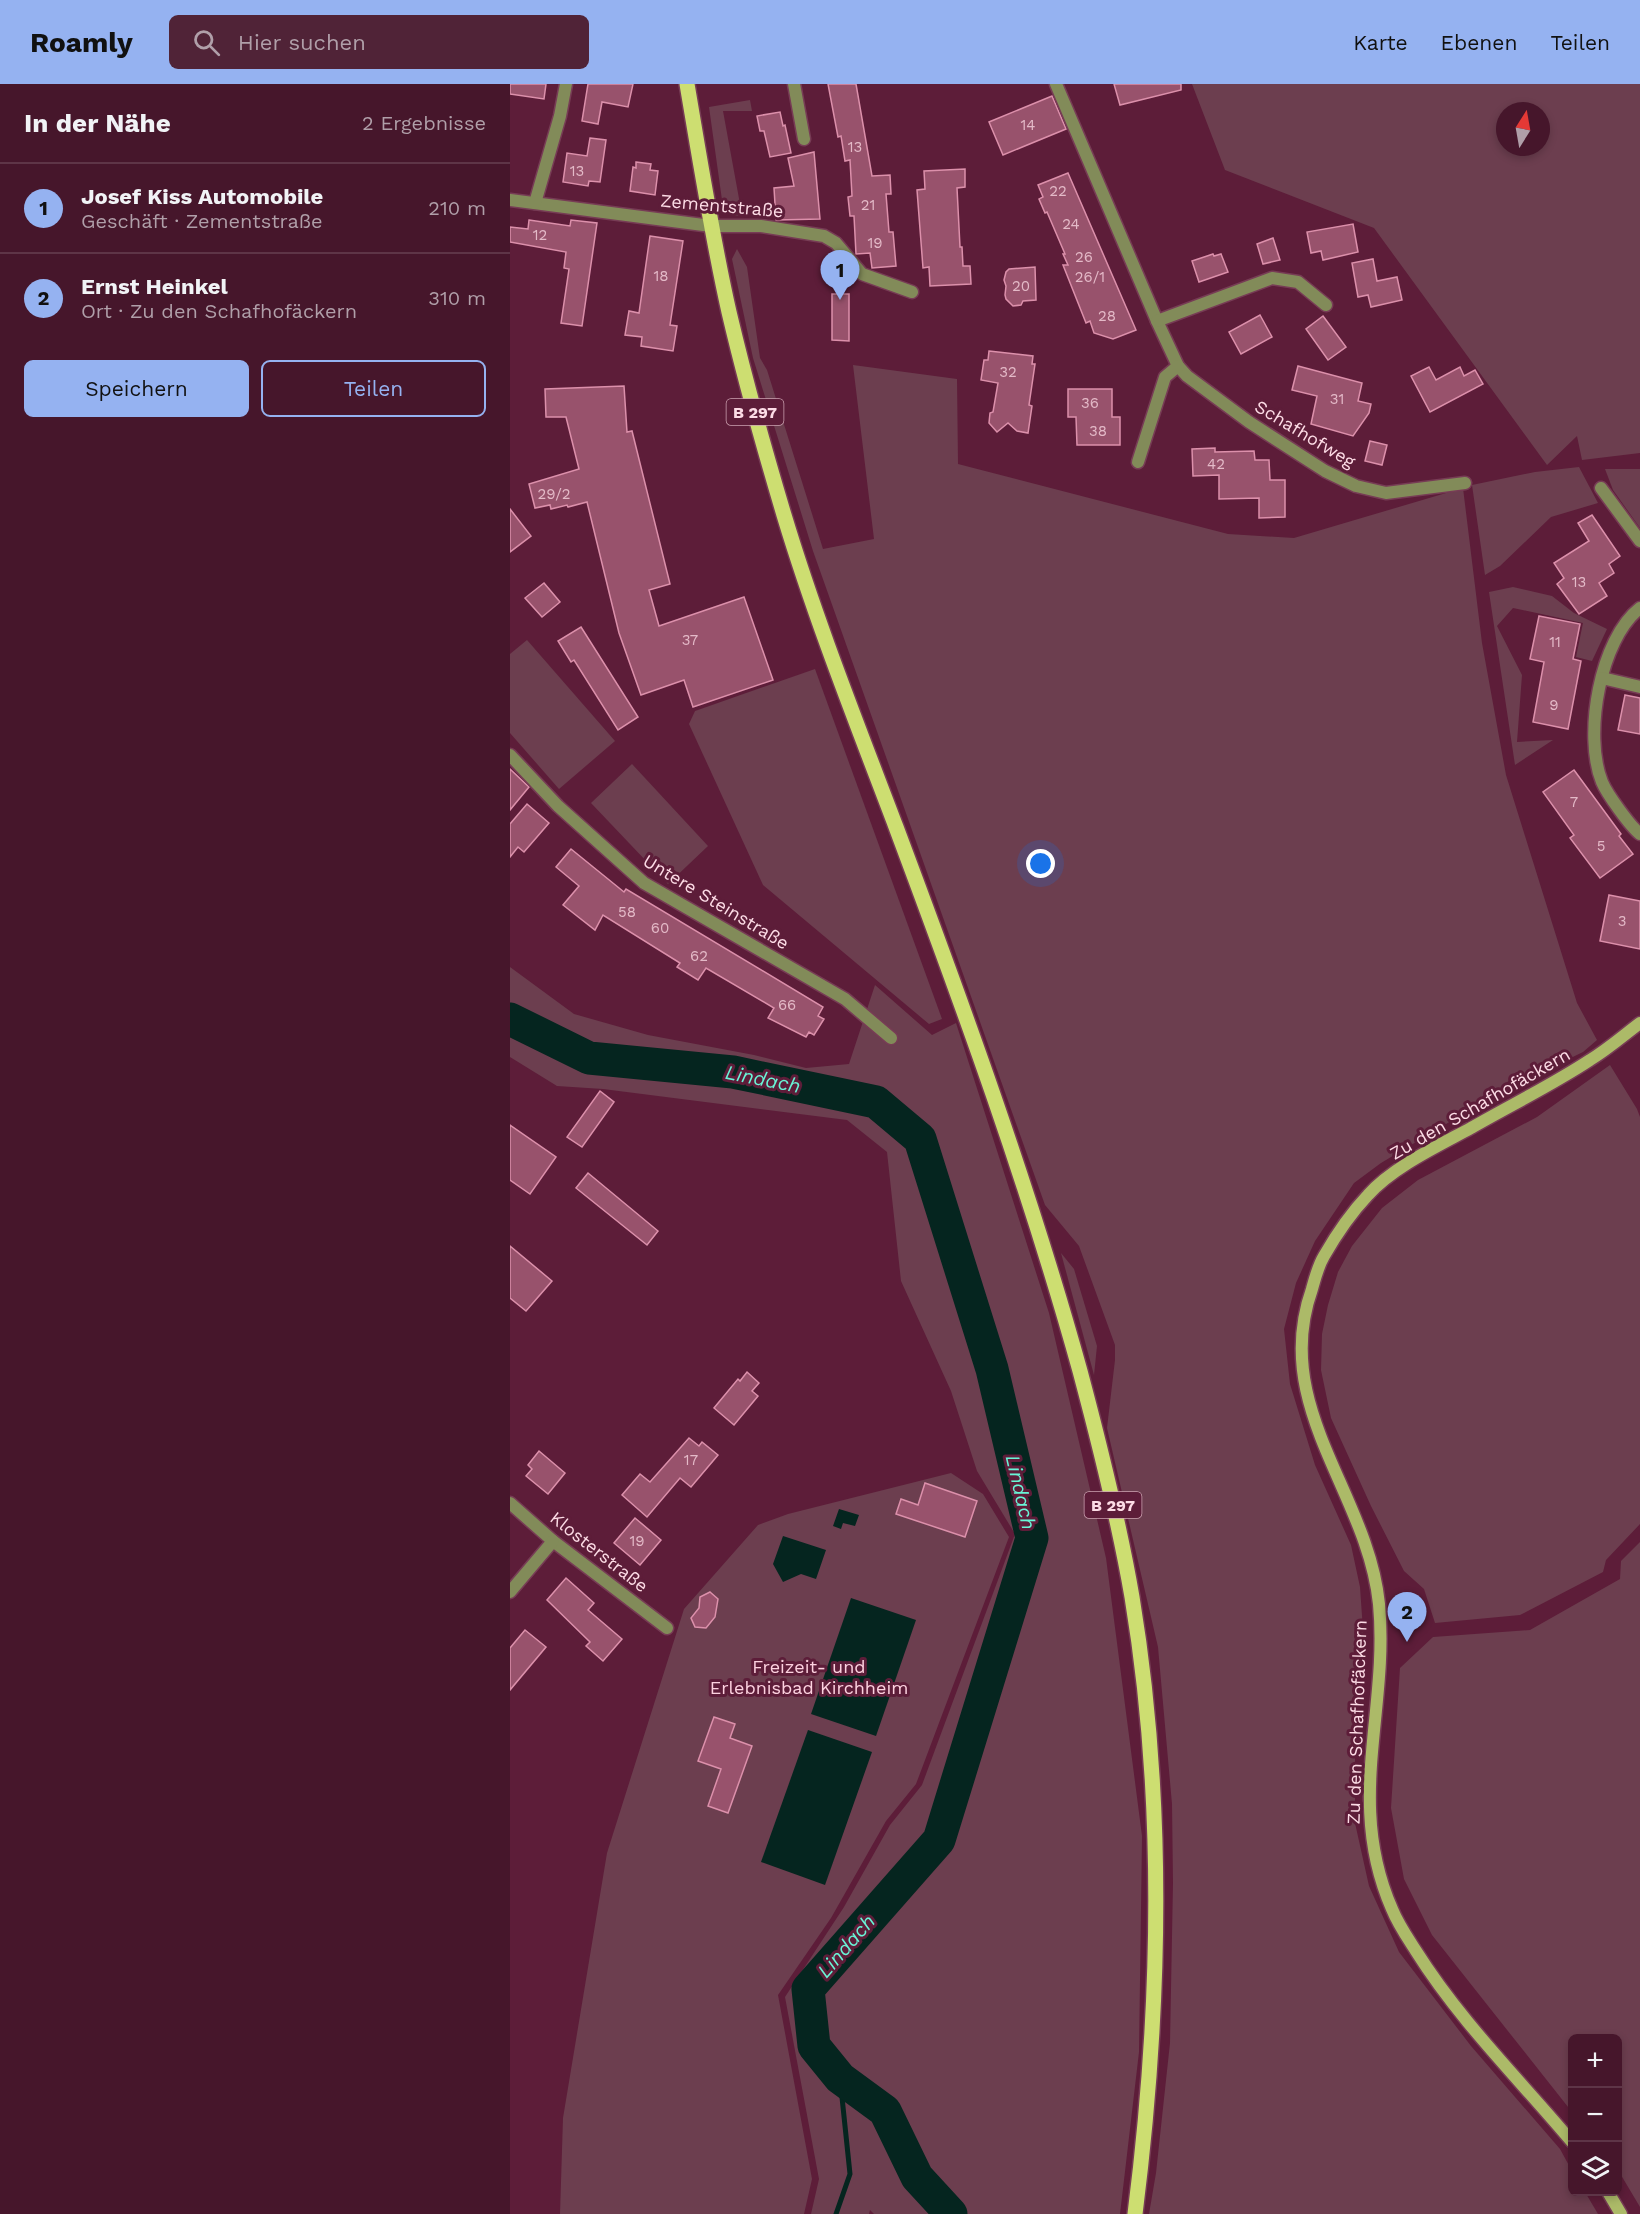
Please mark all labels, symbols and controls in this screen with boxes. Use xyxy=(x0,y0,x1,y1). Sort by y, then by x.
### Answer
search box xyxy=(169,15,589,69)
text: Roamly xyxy=(30,26,133,59)
icon: search xyxy=(190,26,223,59)
text: Hier suchen xyxy=(238,30,366,55)
text: Karte xyxy=(1353,30,1408,55)
text: Ebenen xyxy=(1441,30,1517,55)
text: Teilen xyxy=(1550,30,1610,55)
north arrow xyxy=(1496,102,1550,156)
text: In der Nähe xyxy=(24,108,171,138)
text: 2 Ergebnisse xyxy=(362,111,486,135)
house number: 14 xyxy=(1020,116,1036,134)
house number: 13 xyxy=(848,138,862,156)
house number: 13 xyxy=(570,162,584,180)
house number: 22 xyxy=(1049,182,1067,200)
text: Josef Kiss Automobile xyxy=(81,184,323,209)
street label: Zementstraße xyxy=(660,190,784,221)
text: 1 xyxy=(39,196,48,220)
text: 210 m xyxy=(428,196,486,220)
house number: 21 xyxy=(861,196,875,214)
text: Geschäft · Zementstraße xyxy=(81,209,323,233)
house number: 24 xyxy=(1062,215,1080,233)
house number: 12 xyxy=(533,226,547,244)
house number: 19 xyxy=(867,234,883,252)
house number: 26 xyxy=(1075,248,1093,266)
pin: 1 xyxy=(820,250,860,300)
house number: 18 xyxy=(653,267,669,285)
house number: 26/1 xyxy=(1075,268,1105,286)
text: Ernst Heinkel xyxy=(81,274,228,299)
house number: 20 xyxy=(1012,277,1030,295)
text: 2 xyxy=(38,286,49,310)
text: 310 m xyxy=(428,286,486,310)
text: Ort · Zu den Schafhofäckern xyxy=(81,299,357,323)
house number: 28 xyxy=(1098,307,1116,325)
button: Speichern xyxy=(24,360,249,417)
button: Teilen xyxy=(261,360,486,417)
house number: 32 xyxy=(999,363,1017,381)
house number: 31 xyxy=(1330,390,1344,408)
house number: 36 xyxy=(1081,394,1099,412)
street label: Schafhofweg xyxy=(1251,395,1360,472)
road number: B 297 xyxy=(726,399,784,425)
house number: 38 xyxy=(1089,422,1107,440)
house number: 42 xyxy=(1207,455,1225,473)
house number: 29/2 xyxy=(537,485,571,503)
house number: 13 xyxy=(1572,573,1586,591)
house number: 37 xyxy=(682,631,698,649)
house number: 11 xyxy=(1549,633,1561,651)
house number: 9 xyxy=(1549,696,1559,714)
house number: 7 xyxy=(1570,793,1578,811)
house number: 5 xyxy=(1597,837,1605,855)
your location xyxy=(1026,849,1055,878)
street label: Untere Steinstraße xyxy=(640,850,793,953)
house number: 58 xyxy=(618,903,636,921)
house number: 3 xyxy=(1618,912,1626,930)
house number: 60 xyxy=(651,919,669,937)
house number: 62 xyxy=(690,947,708,965)
house number: 66 xyxy=(778,996,796,1014)
street label: Zu den Schafhofäckern xyxy=(1386,1043,1574,1164)
water label: Lindach xyxy=(723,1060,803,1098)
house number: 17 xyxy=(684,1451,698,1469)
water label: Lindach xyxy=(1001,1452,1041,1532)
road number: B 297 xyxy=(1084,1492,1142,1518)
street label: Klosterstraße xyxy=(546,1507,652,1596)
house number: 19 xyxy=(629,1532,645,1550)
pin: 2 xyxy=(1388,1592,1426,1642)
street label: Zu den Schafhofäckern xyxy=(1342,1619,1371,1825)
park label: Freizeit- und Erlebnisbad Kirchheim xyxy=(710,1656,908,1698)
water label: Lindach xyxy=(812,1909,880,1983)
map controls xyxy=(1568,2034,1622,2196)
button: + xyxy=(1568,2034,1622,2088)
button: − xyxy=(1568,2088,1622,2142)
button: layers xyxy=(1568,2142,1622,2196)

